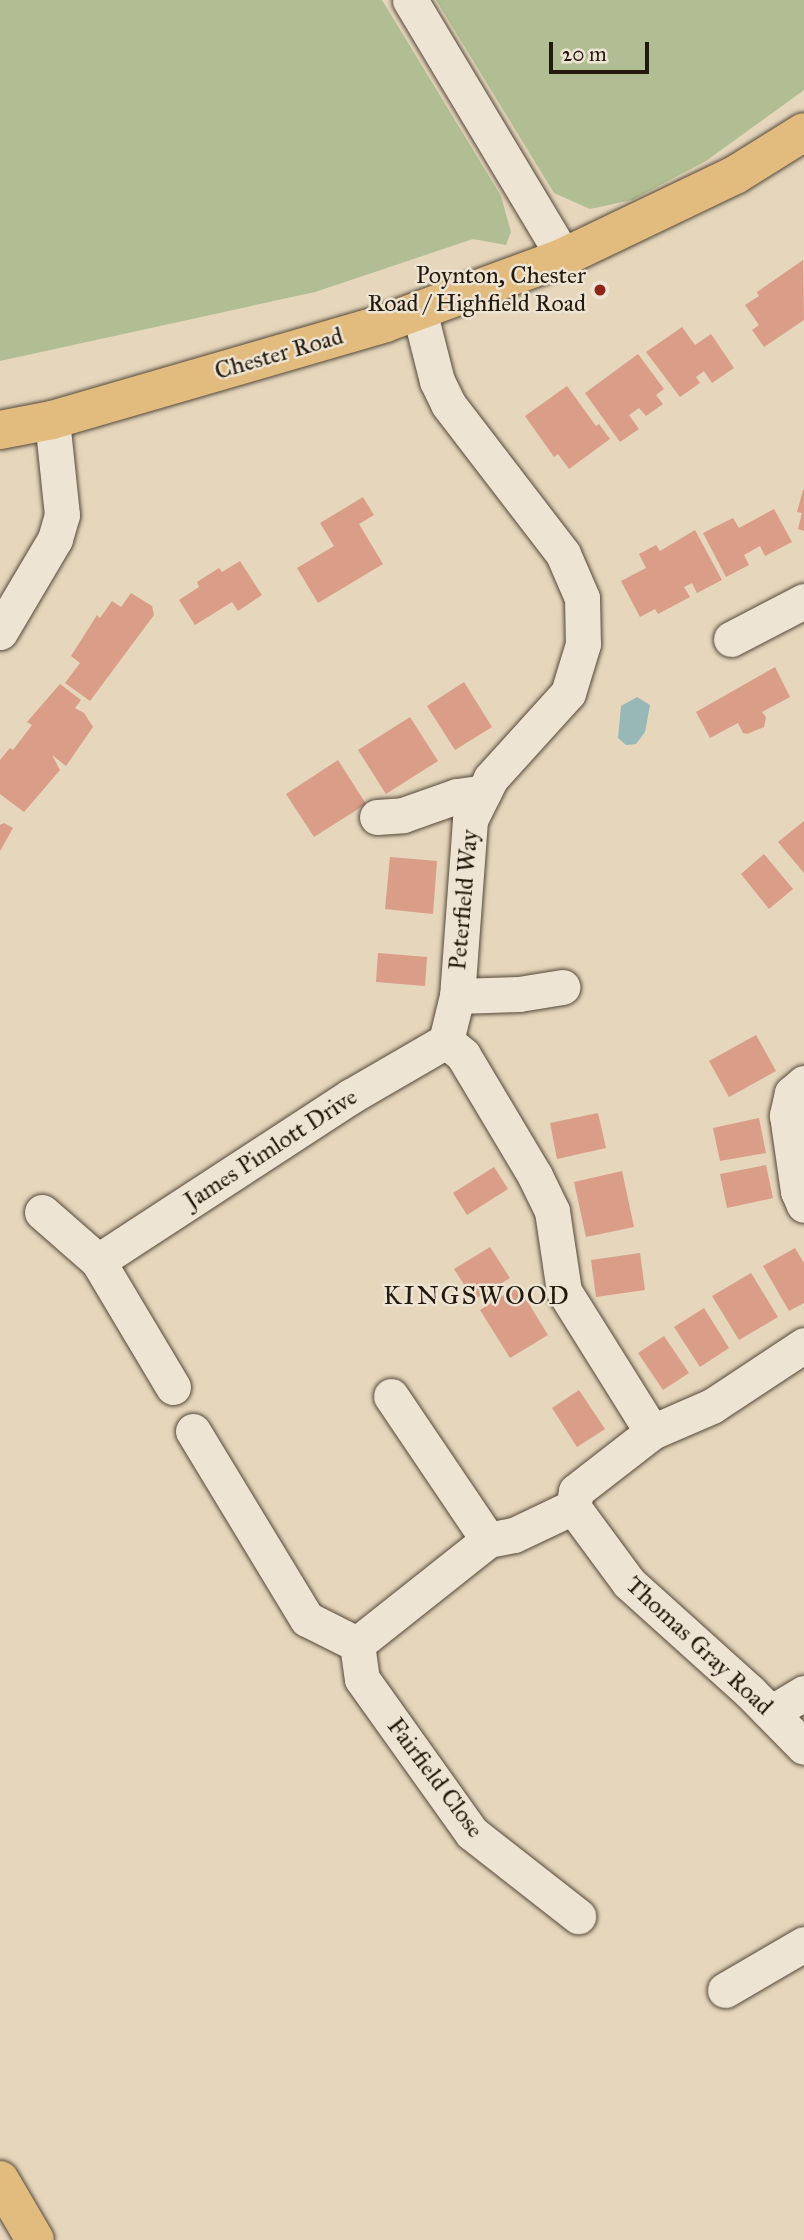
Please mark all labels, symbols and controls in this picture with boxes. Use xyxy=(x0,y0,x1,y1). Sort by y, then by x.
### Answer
scale bar xyxy=(552,28,652,72)
text: 20 m xyxy=(562,41,607,67)
place label: Poynton, Chester Road / Highfield Road xyxy=(368,262,586,318)
marker: Poynton, Chester Road / Highfield Road xyxy=(592,282,608,298)
street label: Chester Road xyxy=(212,322,346,386)
street label: Peterfield Way xyxy=(444,829,484,971)
street label: James Pimlott Drive xyxy=(179,1082,363,1216)
district label: KINGSWOOD xyxy=(384,1280,570,1312)
street label: Thomas Gray Road xyxy=(620,1571,778,1721)
street label: Fairfield Close xyxy=(381,1713,489,1843)

